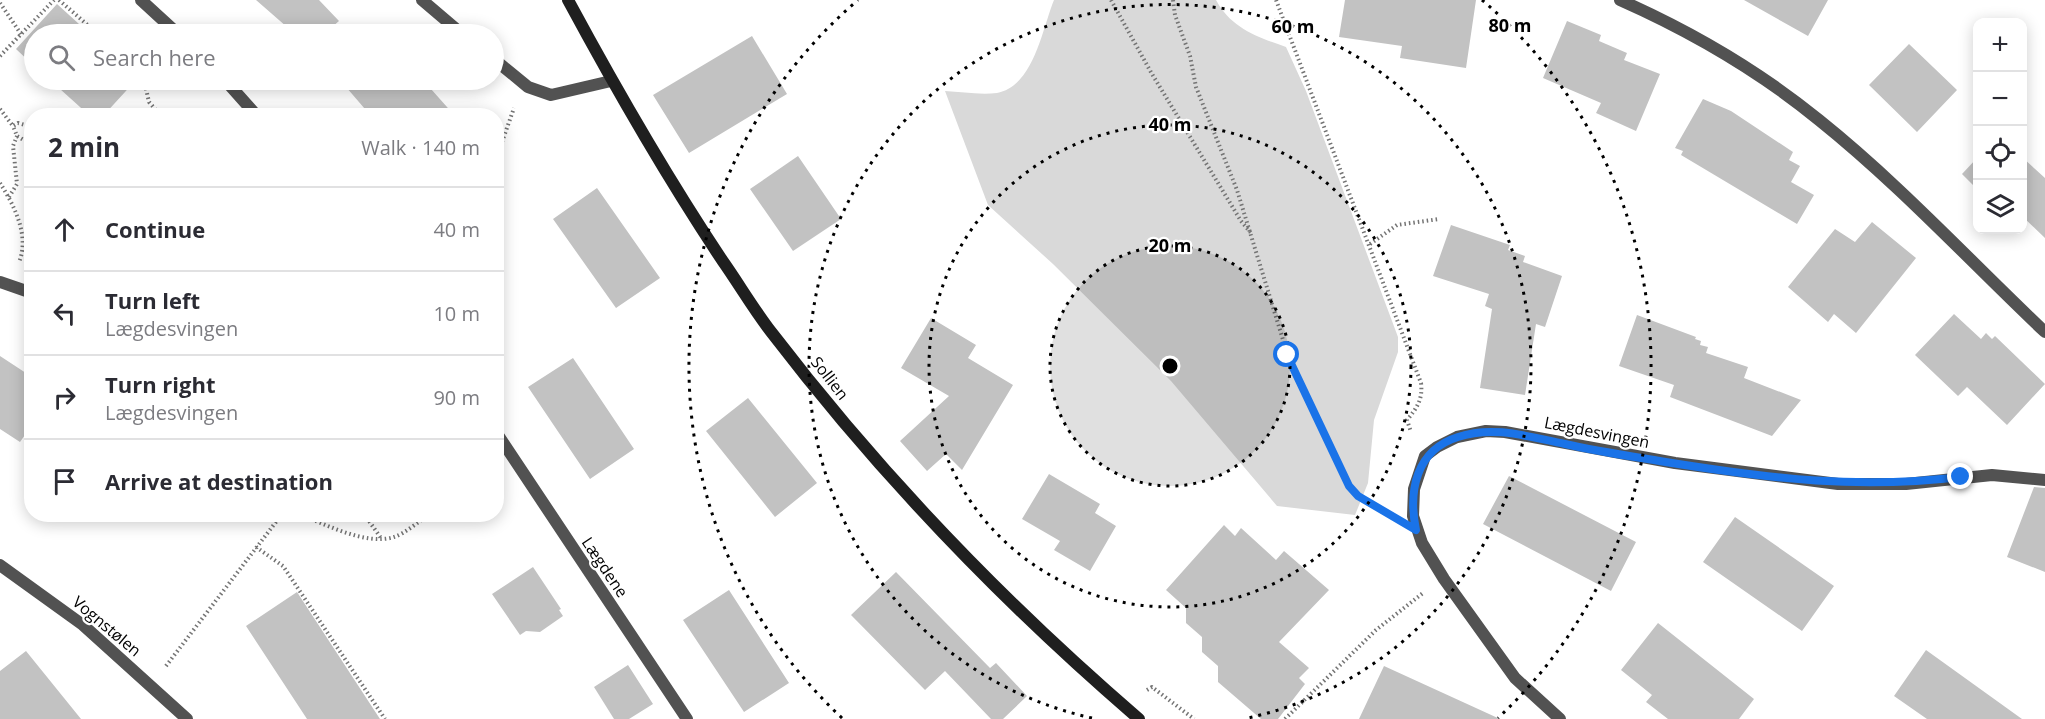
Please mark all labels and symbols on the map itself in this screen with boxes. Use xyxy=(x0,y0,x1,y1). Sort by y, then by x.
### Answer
text: 80 m xyxy=(1489,13,1531,37)
text: 60 m xyxy=(1272,14,1314,38)
text: 40 m xyxy=(1149,112,1191,136)
text: 20 m xyxy=(1149,233,1191,257)
route start xyxy=(1273,341,1299,367)
street label: Sollien xyxy=(806,352,854,404)
centre of rings xyxy=(1160,356,1180,376)
street label: Lægdesvingen xyxy=(1543,411,1651,453)
route end xyxy=(1947,463,1973,489)
street label: Lægdene xyxy=(577,532,633,602)
street label: Vognstølen xyxy=(68,591,146,661)

